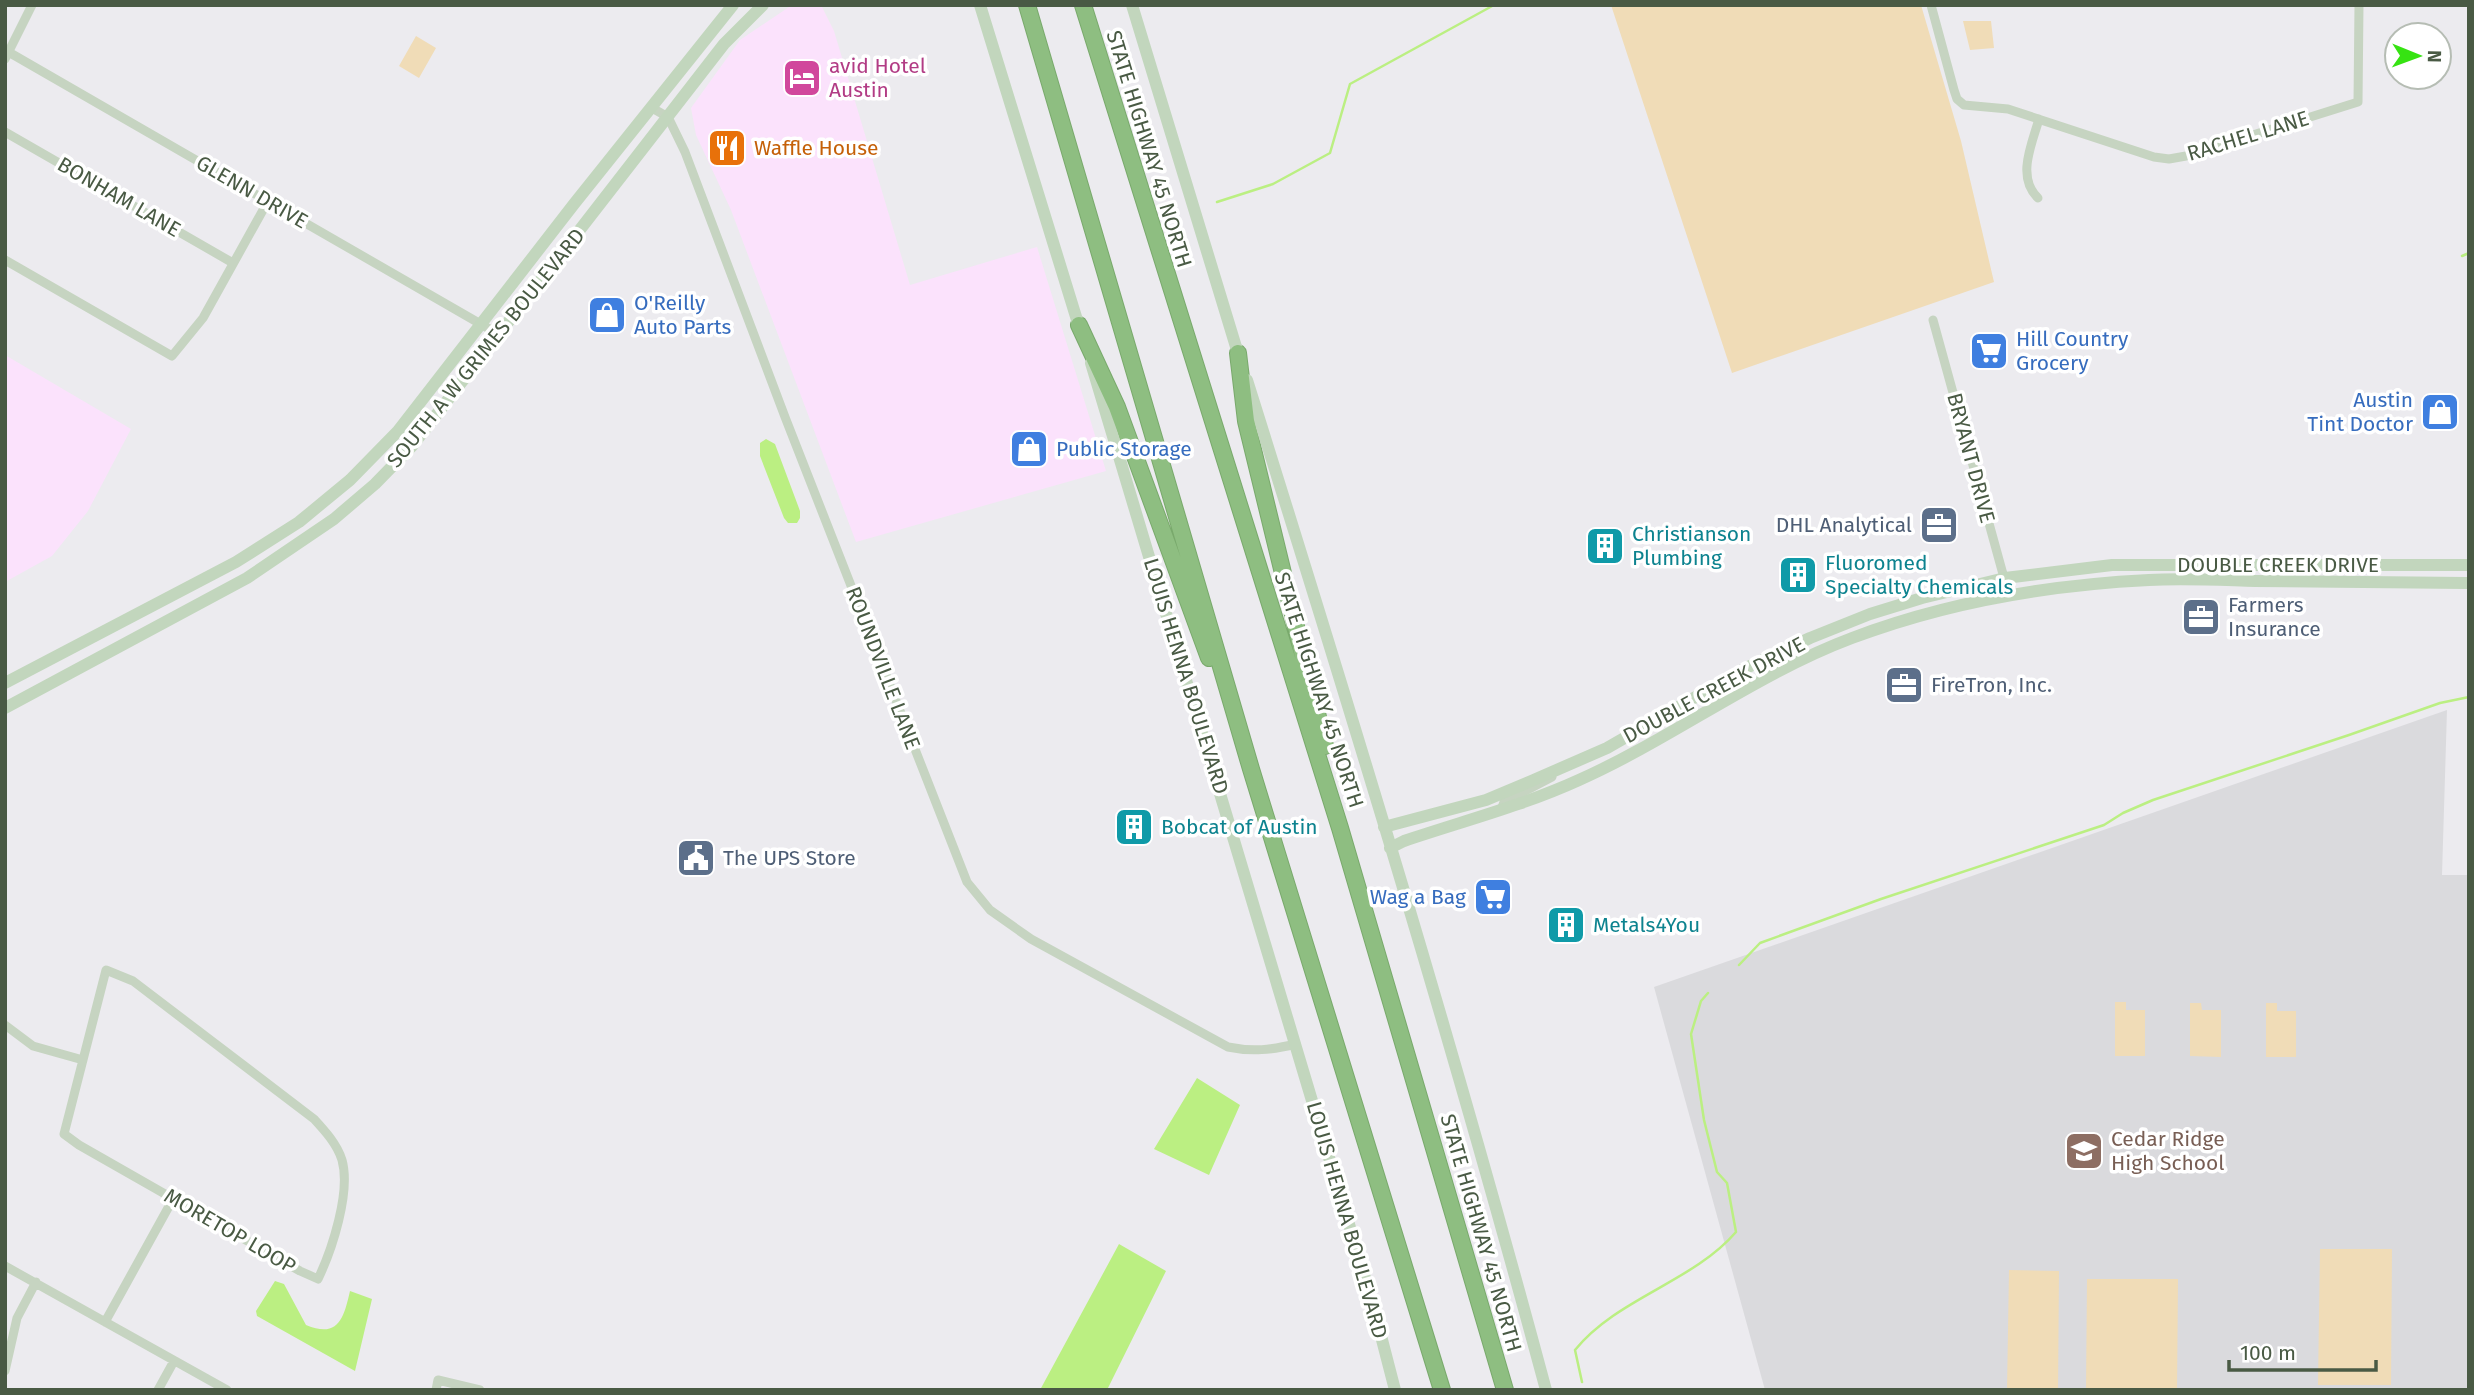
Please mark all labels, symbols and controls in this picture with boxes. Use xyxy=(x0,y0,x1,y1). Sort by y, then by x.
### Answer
north arrow xyxy=(2383,21,2453,91)
street label: STATE HIGHWAY 45 NORTH xyxy=(1101,27,1197,271)
text: N xyxy=(2423,50,2446,63)
place label: avid Hotel Austin xyxy=(829,53,926,103)
hotel icon: avid Hotel Austin xyxy=(781,57,823,99)
street label: RACHEL LANE xyxy=(2184,105,2312,167)
restaurant icon: Waffle House xyxy=(706,127,748,169)
place label: Waffle House xyxy=(754,135,879,161)
street label: GLENN DRIVE xyxy=(192,150,312,234)
street label: BONHAM LANE xyxy=(53,151,185,243)
street label: SOUTH A W GRIMES BOULEVARD xyxy=(381,223,591,473)
place label: O'Reilly Auto Parts xyxy=(634,290,732,340)
shop icon: O'Reilly Auto Parts xyxy=(586,294,628,336)
place label: Hill Country Grocery xyxy=(2016,326,2129,376)
supermarket icon: Hill Country Grocery xyxy=(1968,330,2010,372)
place label: Austin Tint Doctor xyxy=(2307,387,2413,437)
street label: BRYANT DRIVE xyxy=(1941,390,2001,526)
shop icon: Austin Tint Doctor xyxy=(2419,391,2461,433)
shop icon: Public Storage xyxy=(1008,428,1050,470)
place label: Public Storage xyxy=(1056,436,1192,462)
office icon: DHL Analytical xyxy=(1918,504,1960,546)
place label: DHL Analytical xyxy=(1776,512,1912,538)
place label: Christianson Plumbing xyxy=(1632,521,1751,571)
building icon: Christianson Plumbing xyxy=(1584,525,1626,567)
place label: Fluoromed Specialty Chemicals xyxy=(1825,550,2013,600)
street label: DOUBLE CREEK DRIVE xyxy=(2177,552,2379,578)
building icon: Fluoromed Specialty Chemicals xyxy=(1777,554,1819,596)
street label: LOUIS HENNA BOULEVARD xyxy=(1138,555,1234,797)
street label: STATE HIGHWAY 45 NORTH xyxy=(1269,569,1369,811)
street label: ROUNDVILLE LANE xyxy=(840,583,926,753)
place label: Farmers Insurance xyxy=(2228,592,2321,642)
office icon: Farmers Insurance xyxy=(2180,596,2222,638)
street label: DOUBLE CREEK DRIVE xyxy=(1619,631,1809,749)
office icon: FireTron, Inc. xyxy=(1883,664,1925,706)
place label: FireTron, Inc. xyxy=(1931,672,2052,698)
building icon: Bobcat of Austin xyxy=(1113,806,1155,848)
place label: Bobcat of Austin xyxy=(1161,814,1318,840)
public building icon: The UPS Store xyxy=(675,837,717,879)
place label: The UPS Store xyxy=(723,845,856,871)
supermarket icon: Wag a Bag xyxy=(1472,876,1514,918)
place label: Wag a Bag xyxy=(1370,884,1466,910)
building icon: Metals4You xyxy=(1545,904,1587,946)
place label: Metals4You xyxy=(1593,912,1700,938)
street label: LOUIS HENNA BOULEVARD xyxy=(1301,1098,1393,1342)
street label: STATE HIGHWAY 45 NORTH xyxy=(1435,1111,1527,1355)
place label: Cedar Ridge High School xyxy=(2111,1126,2225,1176)
school or university icon: Cedar Ridge High School xyxy=(2063,1130,2105,1172)
street label: MORETOP LOOP xyxy=(159,1183,301,1279)
scale bar xyxy=(2229,1328,2376,1372)
text: 100 m xyxy=(2240,1340,2296,1366)

